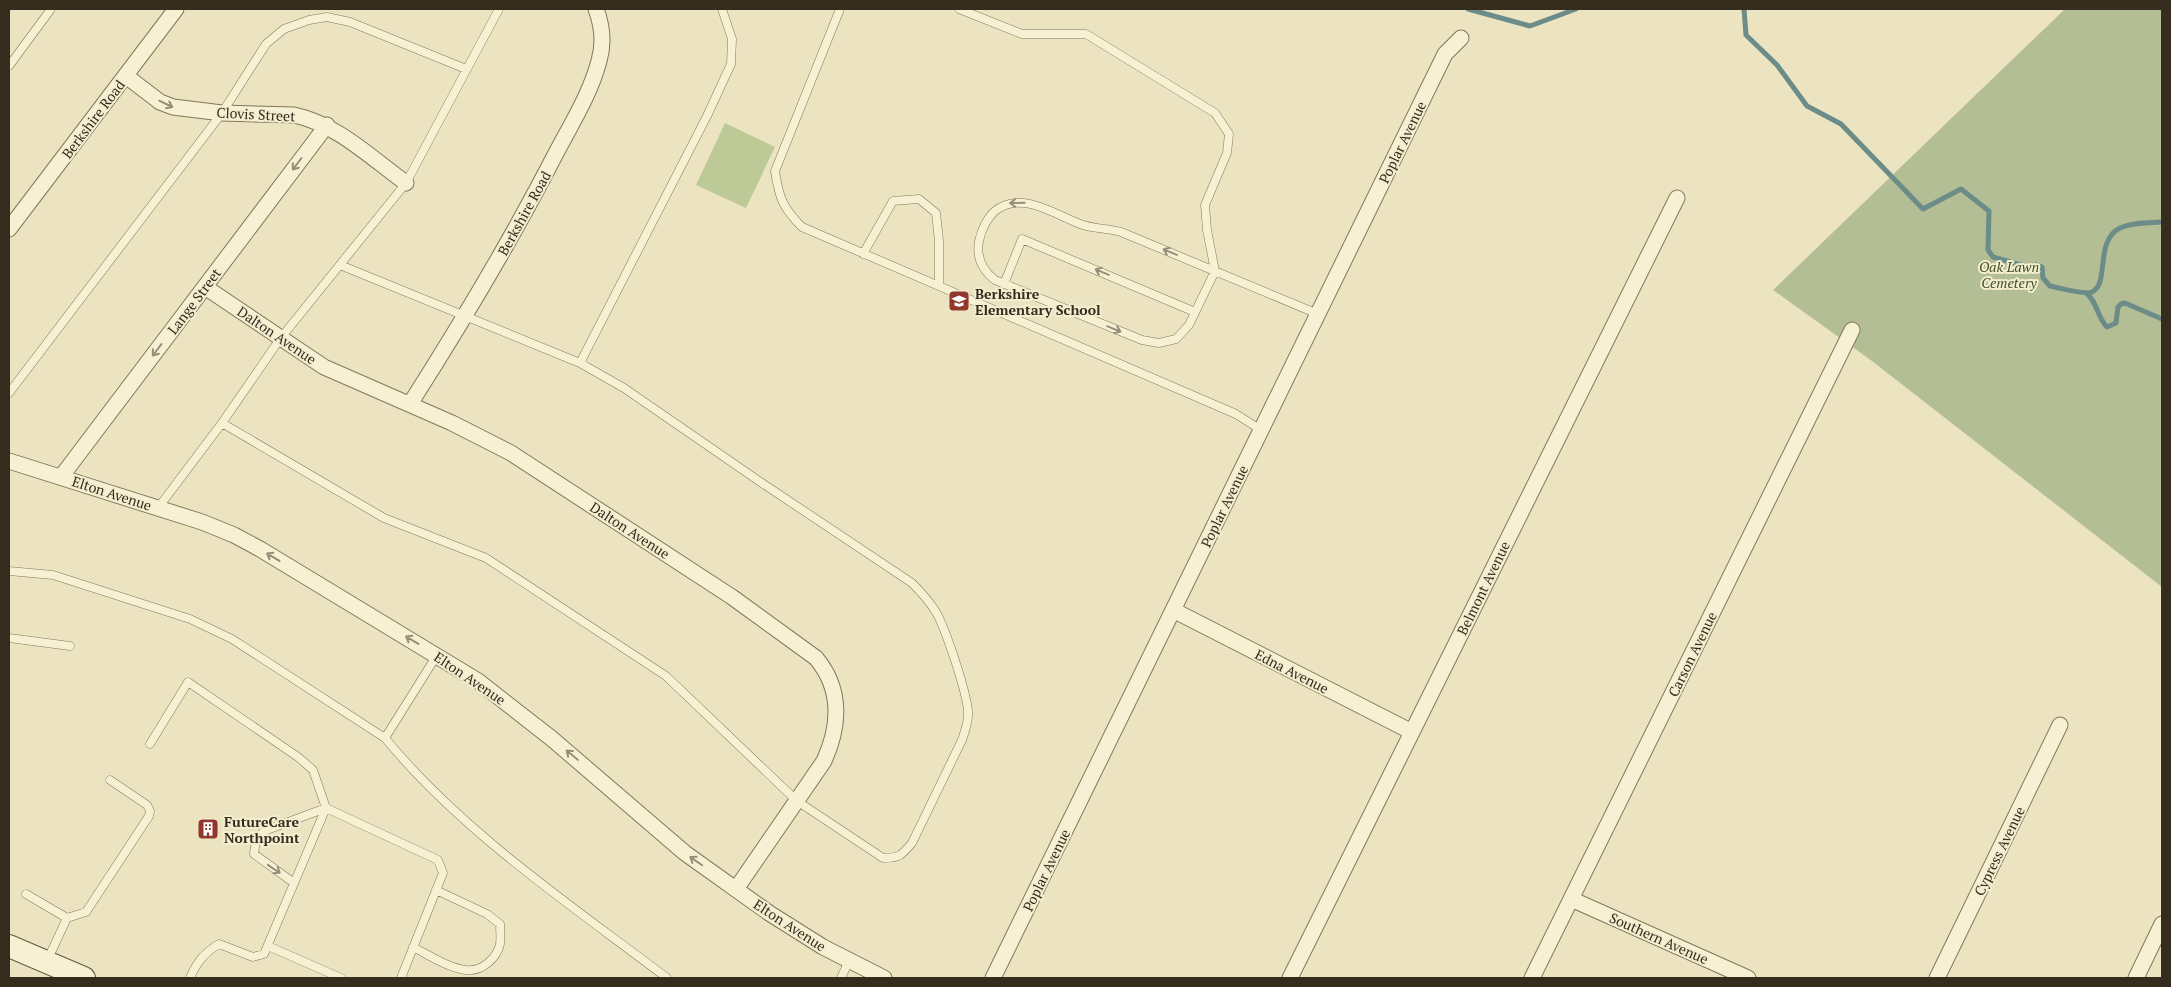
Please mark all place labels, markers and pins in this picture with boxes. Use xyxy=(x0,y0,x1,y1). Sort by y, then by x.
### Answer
place label: Berkshire Elementary School xyxy=(975,284,1101,319)
school or university icon: Berkshire Elementary School xyxy=(947,289,971,313)
place label: FutureCare Northpoint xyxy=(224,812,300,847)
building icon: FutureCare Northpoint xyxy=(196,817,220,841)

